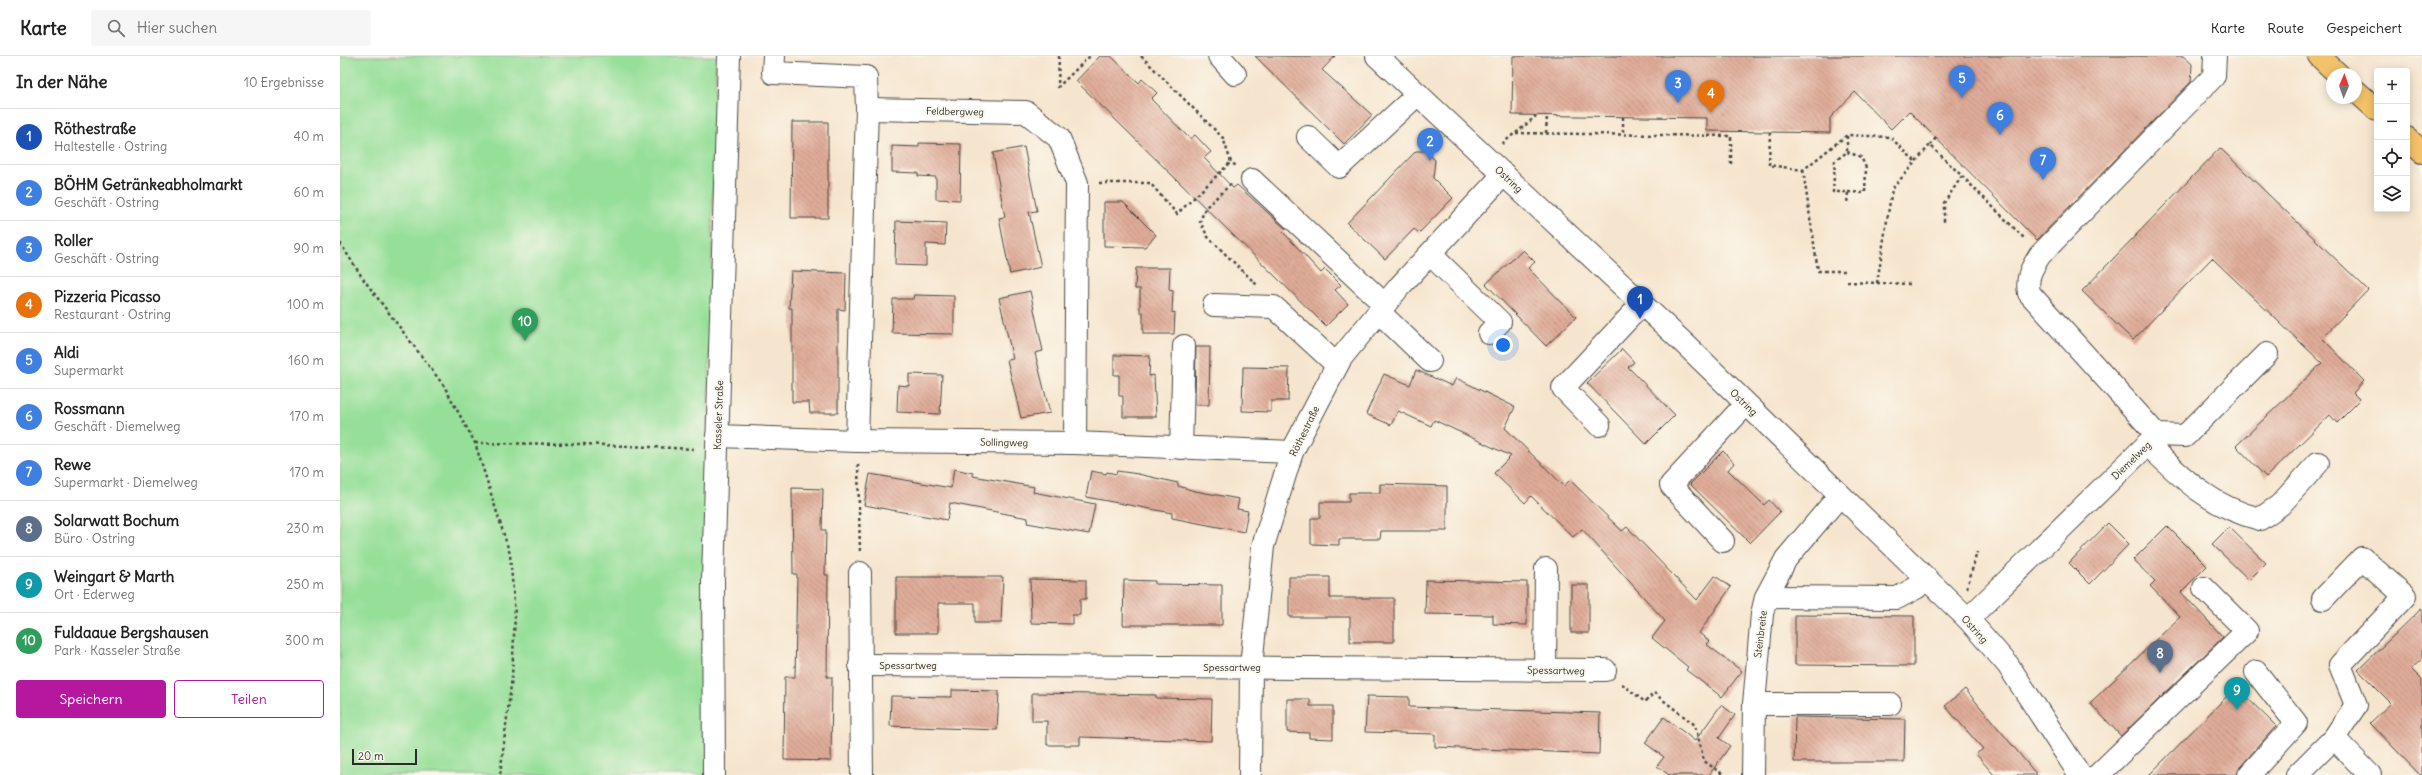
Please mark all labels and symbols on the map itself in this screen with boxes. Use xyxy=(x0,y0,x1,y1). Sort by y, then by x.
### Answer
pin: 5 xyxy=(1949,65,1975,98)
north arrow xyxy=(2326,68,2362,104)
pin: 3 xyxy=(1665,70,1691,103)
pin: 4 xyxy=(1698,80,1724,113)
pin: 6 xyxy=(1987,102,2013,135)
street label: Feldbergweg xyxy=(926,104,984,119)
pin: 2 xyxy=(1417,128,1443,161)
pin: 7 xyxy=(2030,147,2056,180)
street label: Ostring xyxy=(1492,163,1525,195)
pin: 1 xyxy=(1627,286,1653,319)
pin: 10 xyxy=(512,308,538,341)
your location xyxy=(1493,335,1513,355)
street label: Kasseler Straße xyxy=(711,380,726,450)
street label: Ostring xyxy=(1727,386,1760,419)
street label: Röthestraße xyxy=(1287,404,1322,459)
street label: Sollingweg xyxy=(980,436,1028,449)
street label: Diemelweg xyxy=(2109,438,2154,482)
street label: Steinbreite xyxy=(1751,610,1770,659)
street label: Ostring xyxy=(1959,613,1991,646)
pin: 8 xyxy=(2147,640,2173,673)
street label: Spessartweg xyxy=(879,659,937,672)
street label: Spessartweg xyxy=(1203,661,1261,674)
street label: Spessartweg xyxy=(1527,663,1585,678)
pin: 9 xyxy=(2224,677,2250,710)
scale bar xyxy=(352,747,417,766)

